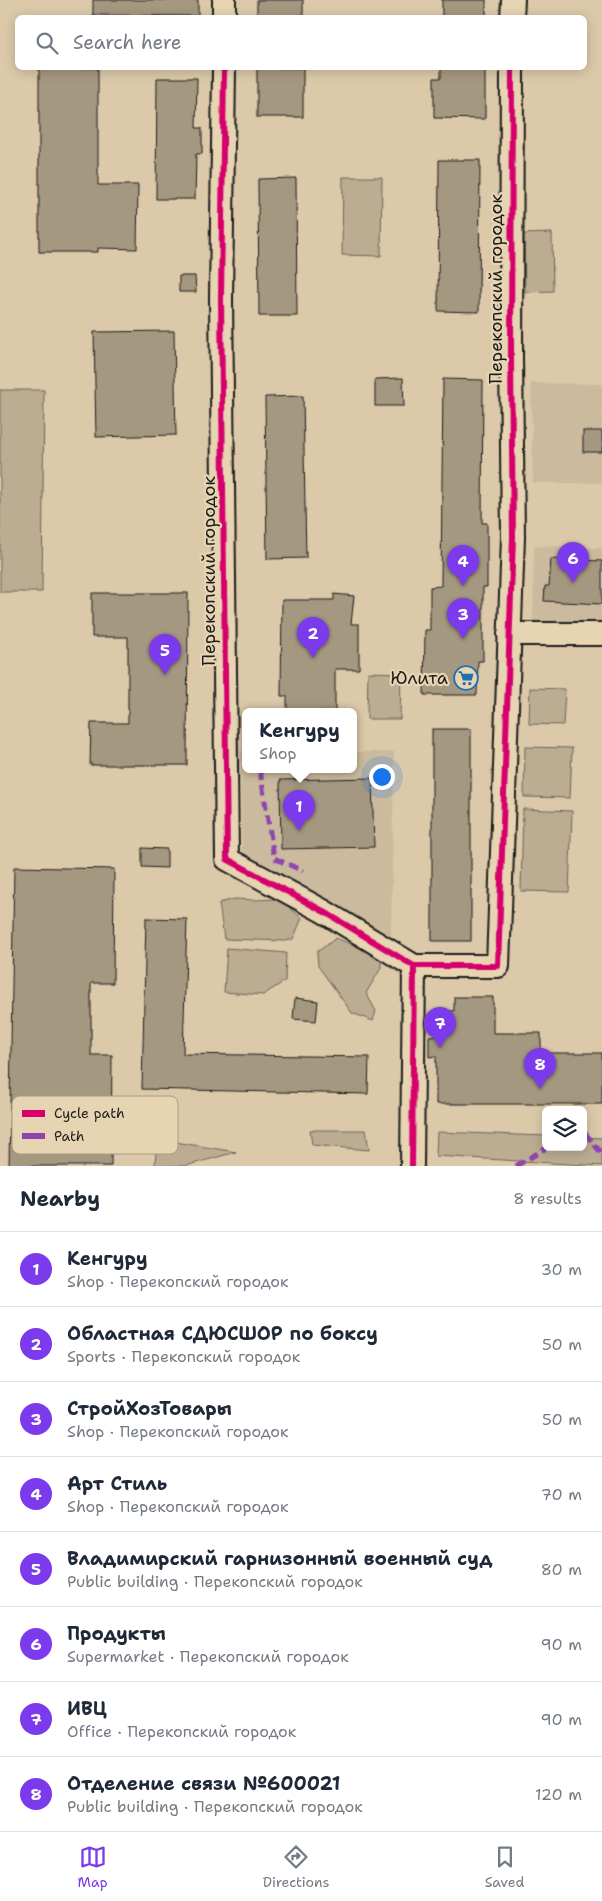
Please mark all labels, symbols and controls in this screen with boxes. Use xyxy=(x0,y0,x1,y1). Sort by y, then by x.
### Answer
search box xyxy=(15,15,587,70)
icon: search xyxy=(33,29,61,57)
text: Search here xyxy=(73,30,182,55)
street label: Перекопский городок xyxy=(484,194,508,384)
street label: Перекопский городок xyxy=(197,476,221,666)
pin: 6 xyxy=(557,542,589,583)
pin: 4 xyxy=(447,545,479,586)
pin: 3 xyxy=(447,598,479,639)
pin: 2 xyxy=(297,617,329,658)
pin: 5 xyxy=(149,634,181,675)
supermarket icon: Юлита xyxy=(453,665,479,691)
place label: Юлита xyxy=(391,666,448,690)
popup xyxy=(242,708,357,773)
text: Кенгуру xyxy=(259,718,340,743)
text: Shop xyxy=(259,743,297,764)
your location xyxy=(369,764,395,790)
pin: 1 xyxy=(283,790,315,831)
pin: 7 xyxy=(424,1007,456,1048)
pin: 8 xyxy=(524,1048,556,1089)
legend xyxy=(12,1096,178,1154)
text: Cycle path xyxy=(54,1104,125,1122)
map controls xyxy=(542,1106,587,1151)
button: layers xyxy=(542,1106,587,1151)
text: Path xyxy=(54,1127,85,1145)
text: Nearby xyxy=(20,1185,100,1213)
text: 8 results xyxy=(513,1188,582,1209)
text: Кенгуру xyxy=(67,1246,148,1271)
text: 1 xyxy=(32,1259,40,1280)
text: 30 m xyxy=(541,1259,582,1280)
text: Shop · Перекопский городок xyxy=(67,1271,289,1292)
text: Областная СДЮСШОР по боксу xyxy=(67,1321,378,1346)
text: 2 xyxy=(30,1334,42,1355)
text: 50 m xyxy=(542,1334,582,1355)
text: Sports · Перекопский городок xyxy=(67,1346,300,1367)
text: СтройХозТовары xyxy=(67,1396,232,1421)
text: 3 xyxy=(30,1409,42,1430)
text: 50 m xyxy=(542,1409,582,1430)
text: Shop · Перекопский городок xyxy=(67,1421,289,1442)
text: Арт Стиль xyxy=(67,1471,167,1496)
text: 4 xyxy=(30,1484,42,1505)
text: 70 m xyxy=(541,1484,582,1505)
text: Shop · Перекопский городок xyxy=(67,1496,289,1517)
text: Владимирский гарнизонный военный суд xyxy=(67,1546,492,1571)
text: 5 xyxy=(31,1559,41,1580)
text: 80 m xyxy=(541,1559,582,1580)
text: Public building · Перекопский городок xyxy=(67,1571,363,1592)
text: Продукты xyxy=(67,1621,166,1646)
text: 6 xyxy=(30,1634,42,1655)
text: 90 m xyxy=(541,1634,582,1655)
text: Supermarket · Перекопский городок xyxy=(67,1646,349,1667)
text: ИВЦ xyxy=(67,1696,107,1721)
text: 7 xyxy=(30,1709,42,1730)
text: 90 m xyxy=(541,1709,582,1730)
text: Office · Перекопский городок xyxy=(67,1721,296,1742)
text: Отделение связи №600021 xyxy=(67,1771,340,1796)
text: 8 xyxy=(30,1784,42,1805)
text: 120 m xyxy=(535,1784,582,1805)
text: Public building · Перекопский городок xyxy=(67,1796,363,1817)
tab: Map xyxy=(78,1843,108,1891)
tab: Directions xyxy=(263,1843,329,1891)
tab: Saved xyxy=(485,1843,524,1891)

